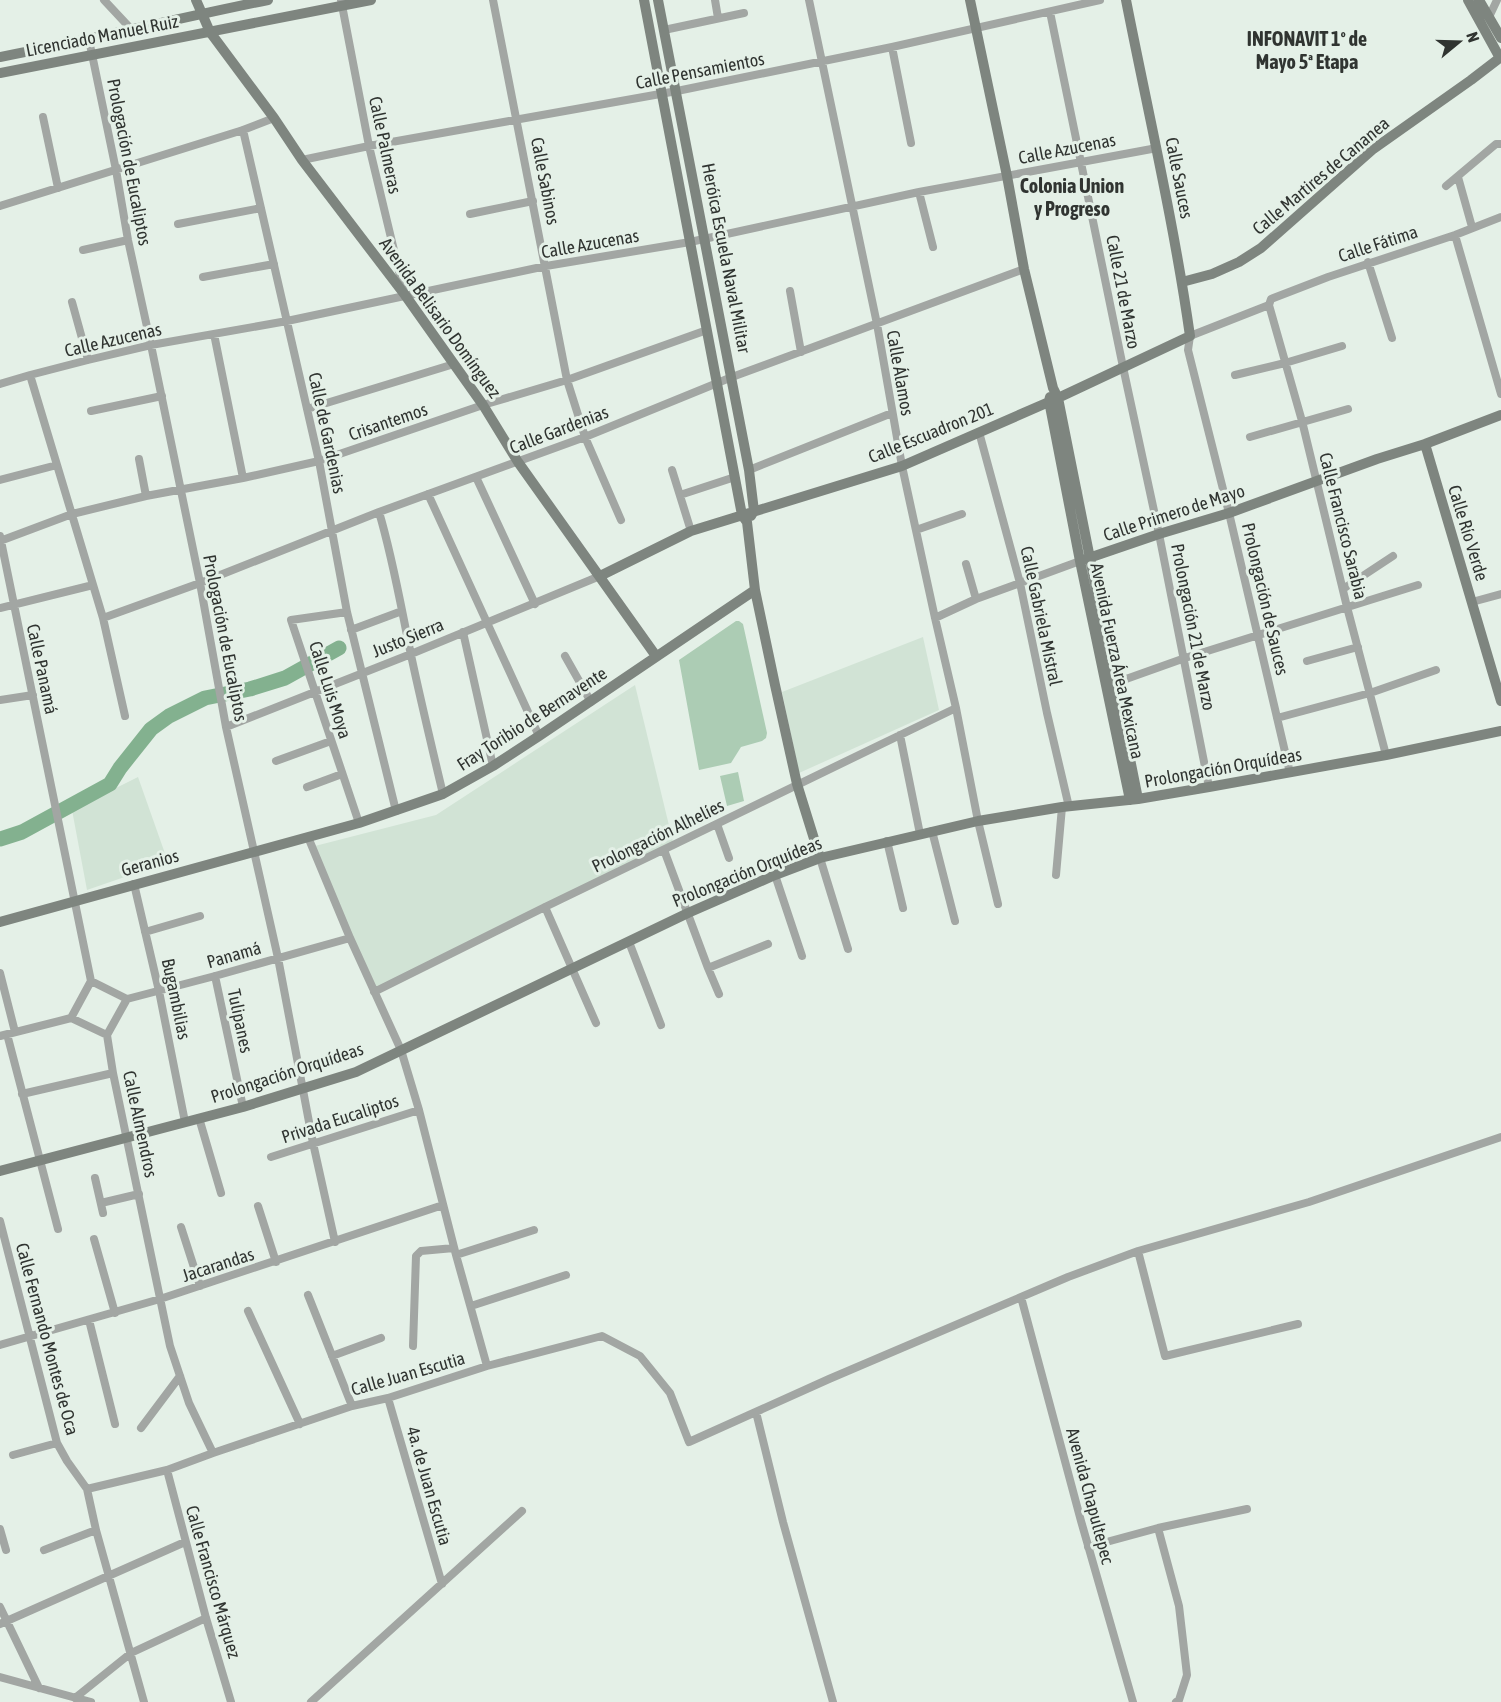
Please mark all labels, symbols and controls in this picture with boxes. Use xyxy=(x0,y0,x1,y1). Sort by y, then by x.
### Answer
street label: Licenciado Manuel Ruiz xyxy=(24,10,180,61)
north arrow xyxy=(1429,12,1489,72)
district label: INFONAVIT 1º de Mayo 5ª Etapa xyxy=(1247,27,1367,73)
text: N xyxy=(1463,30,1483,45)
street label: Calle Pensamientos xyxy=(634,48,766,93)
street label: Prologación de Eucaliptos xyxy=(103,77,156,247)
street label: Calle Palmeras xyxy=(365,94,406,195)
street label: Calle Martires de Cananea xyxy=(1248,112,1393,239)
street label: Calle Azucenas xyxy=(1016,129,1117,168)
street label: Calle Sabinos xyxy=(527,135,564,226)
street label: Calle Sauces xyxy=(1161,136,1198,220)
street label: Heróica Escuela Naval Militar xyxy=(698,161,755,355)
district label: Colonia Union y Progreso xyxy=(1020,174,1124,220)
street label: Calle Fátima xyxy=(1335,221,1420,266)
street label: Calle Azucenas xyxy=(539,225,640,262)
street label: Calle 21 de Marzo xyxy=(1102,233,1145,351)
street label: Avenida Belisario Domínguez xyxy=(375,234,506,402)
street label: Calle Azucenas xyxy=(62,318,163,361)
street label: Calle Álamos xyxy=(883,329,918,417)
street label: Calle de Gardenias xyxy=(304,370,351,495)
street label: Crisantemos xyxy=(346,398,430,445)
street label: Calle Escuadron 201 xyxy=(865,398,996,467)
street label: Calle Gardenias xyxy=(507,401,611,458)
street label: Calle Francisco Sarabia xyxy=(1315,450,1372,601)
street label: Calle Primero de Mayo xyxy=(1101,480,1247,545)
street label: Calle Río Verde xyxy=(1444,482,1493,583)
street label: Prolongación de Sauces xyxy=(1238,521,1293,677)
street label: Prolongación 21 de Marzo xyxy=(1167,542,1220,712)
street label: Calle Gabriela Mistral xyxy=(1016,544,1067,688)
street label: Prologación de Eucaliptos xyxy=(199,553,252,723)
street label: Avenida Fuerza Área Mexicana xyxy=(1086,561,1149,761)
street label: Justo Sierra xyxy=(369,614,447,661)
street label: Calle Panamá xyxy=(23,622,62,716)
street label: Calle Luis Moya xyxy=(305,639,356,741)
street label: Fray Toribio de Bernavente xyxy=(453,662,610,775)
street label: Prolongación Orquídeas xyxy=(1143,743,1303,792)
street label: Prolongación Alhelíes xyxy=(588,794,727,877)
street label: Prolongación Orquídeas xyxy=(669,832,825,911)
street label: Geranios xyxy=(119,845,181,880)
street label: Panamá xyxy=(204,937,263,972)
street label: Bugambilias xyxy=(158,956,195,1041)
street label: Tulipanes xyxy=(223,987,257,1055)
street label: Prolongación Orquídeas xyxy=(208,1038,366,1107)
street label: Calle Almendros xyxy=(119,1069,162,1179)
street label: Privada Eucaliptos xyxy=(279,1090,401,1147)
street label: Calle Fernando Montes de Oca xyxy=(12,1240,83,1437)
street label: Jacarandas xyxy=(179,1243,257,1286)
street label: Calle Juan Escutia xyxy=(348,1347,467,1400)
street label: 4a. de Juan Escutia xyxy=(402,1424,456,1548)
street label: Avenida Chapultepec xyxy=(1062,1425,1119,1567)
street label: Calle Francisco Márquez xyxy=(182,1503,245,1661)

